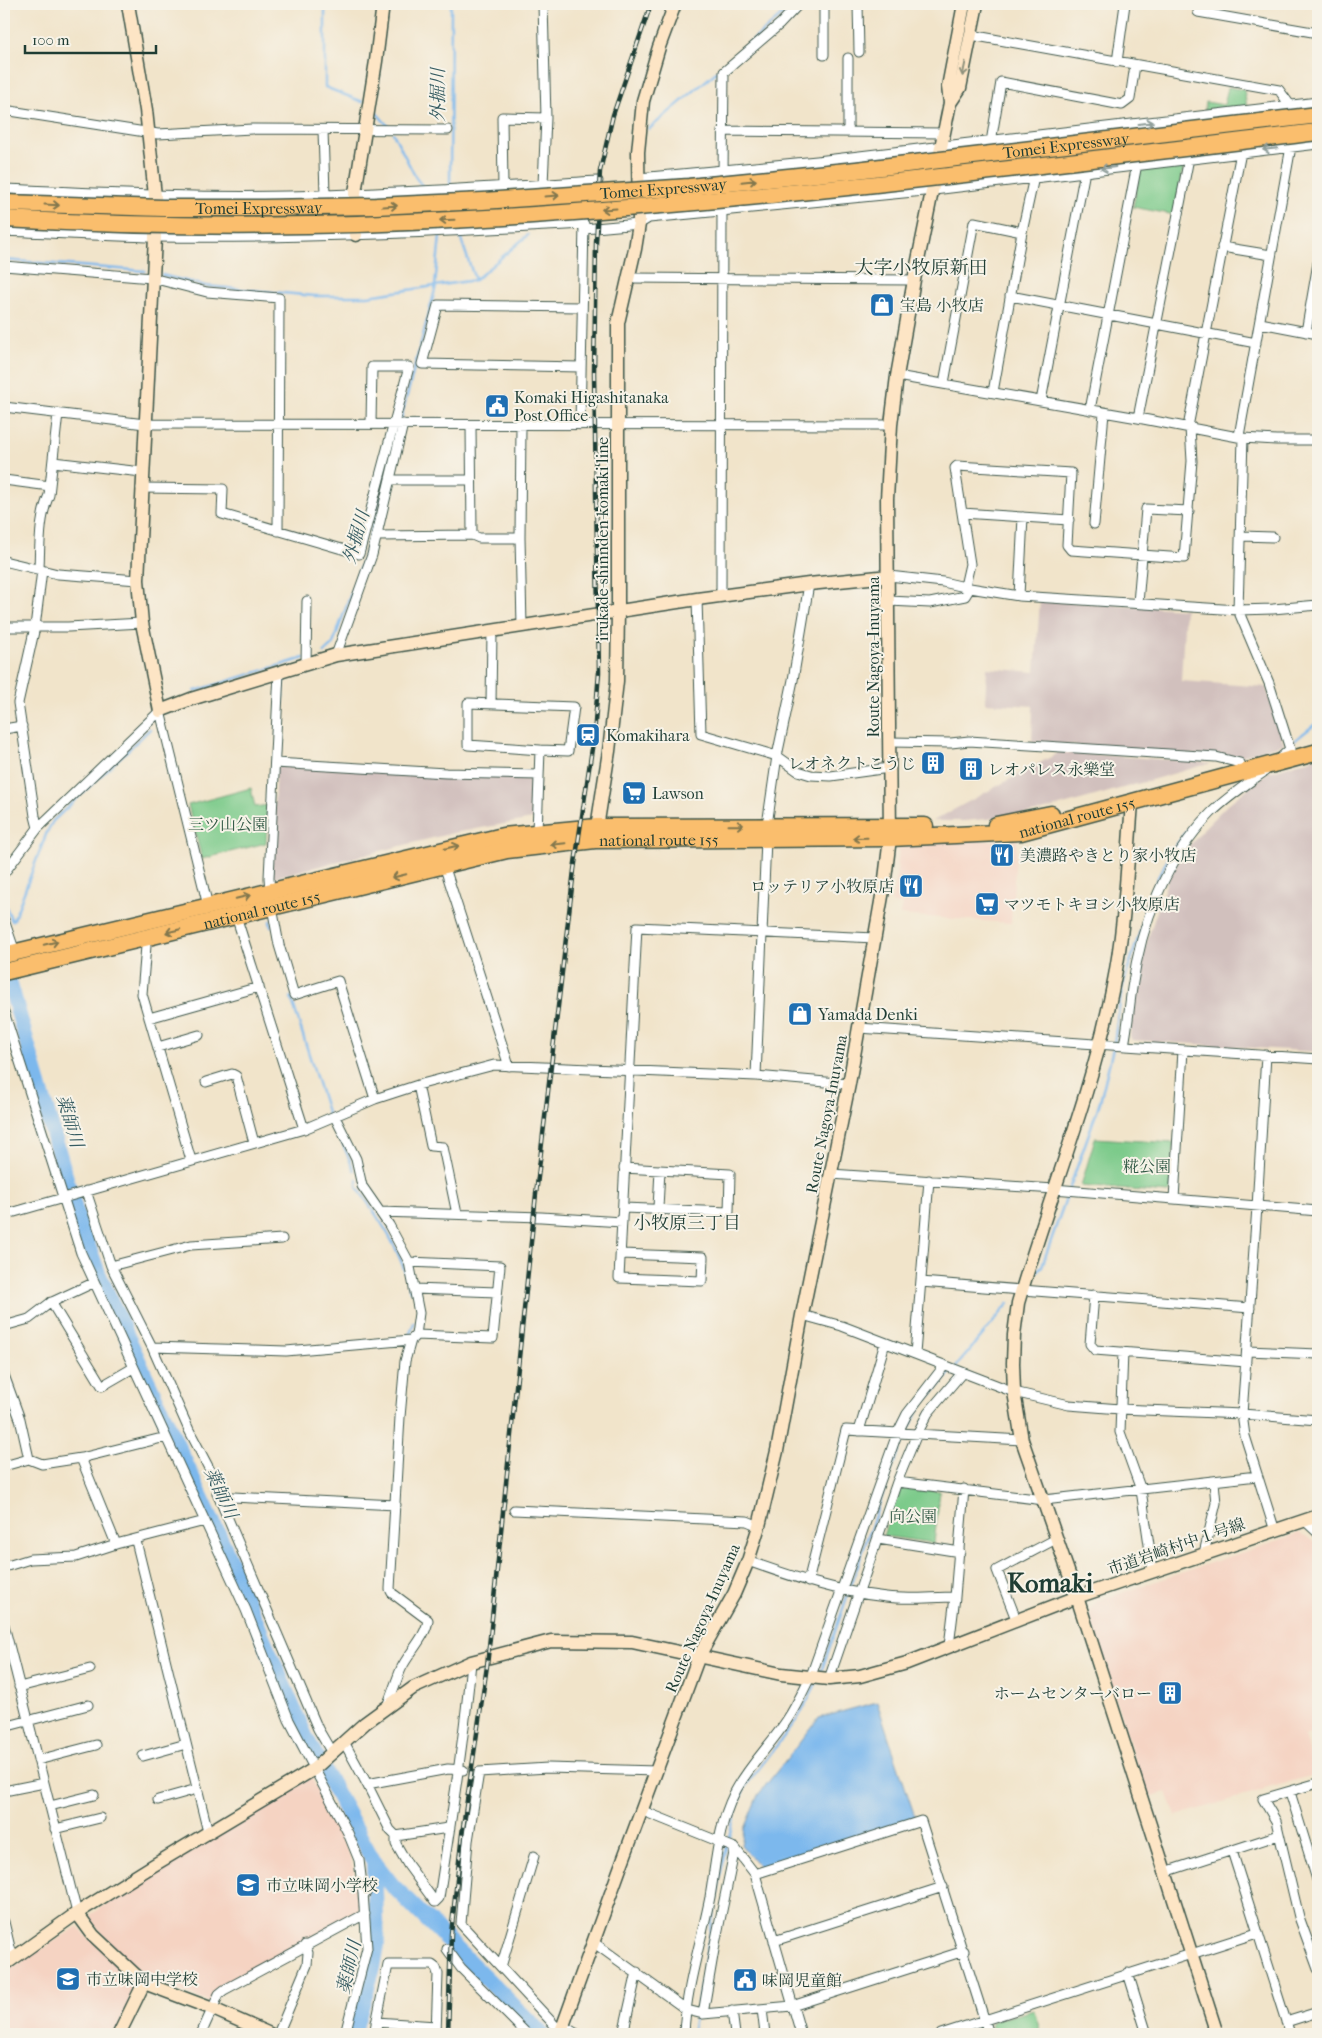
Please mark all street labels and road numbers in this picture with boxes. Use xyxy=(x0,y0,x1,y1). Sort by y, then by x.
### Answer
street label: Tomei Expressway xyxy=(1002,128,1131,162)
street label: Tomei Expressway xyxy=(599,174,728,203)
street label: Tomei Expressway xyxy=(195,198,323,218)
street label: irukade-shinnden-komaki line xyxy=(593,437,612,641)
street label: Route Nagoya-Inuyama xyxy=(864,576,883,738)
street label: national route 155 xyxy=(1017,793,1137,842)
street label: national route 155 xyxy=(599,830,719,850)
street label: national route 155 xyxy=(201,887,322,933)
street label: Route Nagoya-Inuyama xyxy=(802,1033,851,1195)
street label: 市道岩崎村中１号線 xyxy=(1105,1514,1247,1579)
street label: Route Nagoya-Inuyama xyxy=(661,1540,744,1696)

